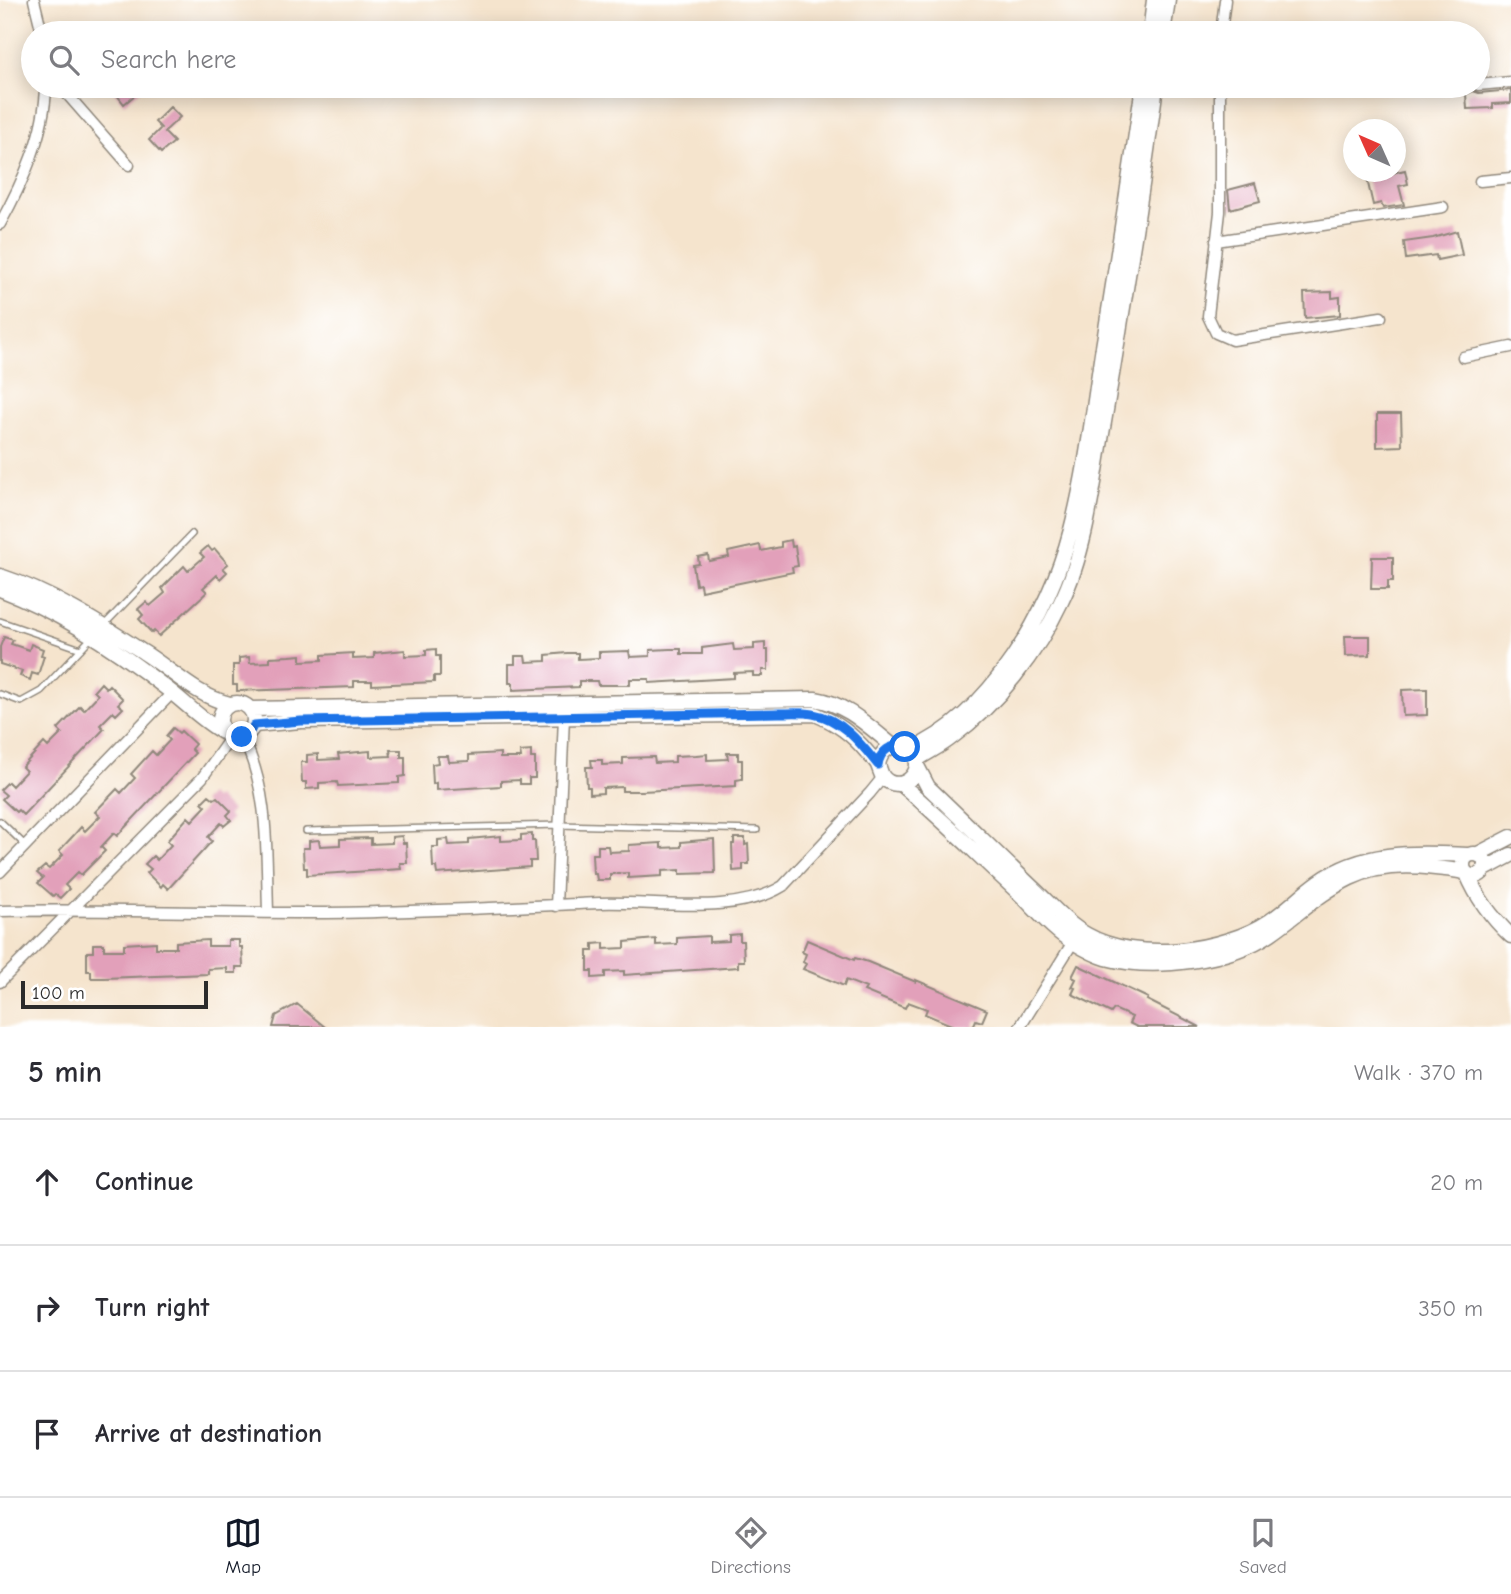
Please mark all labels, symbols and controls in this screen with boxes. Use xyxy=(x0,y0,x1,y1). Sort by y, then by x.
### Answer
search box xyxy=(21,21,1490,98)
icon: search xyxy=(45,41,83,79)
text: Search here xyxy=(101,45,236,75)
north arrow xyxy=(1343,119,1406,182)
route end xyxy=(226,721,257,752)
route start xyxy=(889,731,920,762)
scale bar xyxy=(21,978,208,1010)
text: 100 m xyxy=(32,982,85,1004)
text: 5 min xyxy=(28,1055,102,1090)
text: Walk · 370 m xyxy=(1354,1059,1483,1086)
icon: ahead xyxy=(28,1163,66,1201)
text: Continue xyxy=(95,1167,193,1197)
text: 20 m xyxy=(1430,1169,1483,1196)
icon: right xyxy=(28,1289,66,1327)
text: Turn right xyxy=(95,1293,209,1323)
text: 350 m xyxy=(1418,1295,1483,1322)
icon: arrive xyxy=(28,1415,66,1453)
text: Arrive at destination xyxy=(95,1419,322,1449)
tab: Map xyxy=(224,1514,262,1578)
tab: Directions xyxy=(711,1514,791,1578)
tab: Saved xyxy=(1239,1514,1287,1578)

